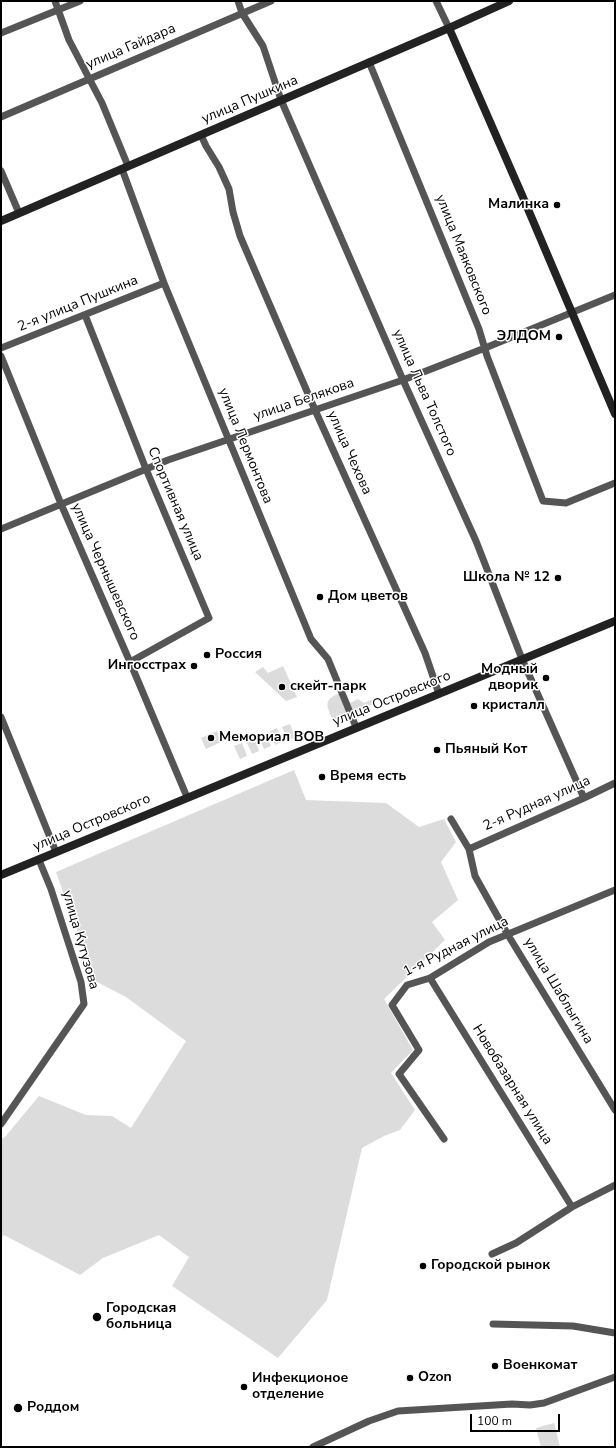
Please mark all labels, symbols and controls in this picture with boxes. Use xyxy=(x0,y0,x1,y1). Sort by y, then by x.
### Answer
street label: улица Гайдара xyxy=(84,21,178,73)
street label: улица Пушкина xyxy=(199,72,301,128)
street label: улица Маяковского xyxy=(431,192,495,318)
place label: Малинка xyxy=(488,197,549,213)
marker: Малинка xyxy=(552,200,562,210)
street label: 2-я улица Пушкина xyxy=(15,272,141,336)
street label: улица Льва Толстого xyxy=(388,327,460,459)
place label: ЭЛДОМ xyxy=(497,329,551,345)
marker: ЭЛДОМ xyxy=(554,332,564,342)
street label: улица Белякова xyxy=(251,375,357,425)
street label: улица Лермонтова xyxy=(214,386,276,506)
street label: улица Чехова xyxy=(323,408,375,498)
street label: Спортивная улица xyxy=(143,445,207,563)
street label: улица Чернышевского xyxy=(67,501,143,643)
place label: Школа № 12 xyxy=(463,570,550,586)
marker: Школа № 12 xyxy=(553,573,563,583)
place label: Дом цветов xyxy=(328,589,408,605)
marker: Дом цветов xyxy=(315,592,325,602)
place label: Россия xyxy=(215,647,262,663)
marker: Россия xyxy=(202,650,212,660)
place label: Ингосстрах xyxy=(108,658,186,674)
marker: Ингосстрах xyxy=(189,661,199,671)
place label: Модный дворик xyxy=(481,662,538,694)
street label: улица Островского xyxy=(330,668,454,730)
marker: Модный дворик xyxy=(541,673,551,683)
place label: скейт-парк xyxy=(290,679,366,695)
marker: скейт-парк xyxy=(277,682,287,692)
place label: кристалл xyxy=(482,698,545,714)
marker: кристалл xyxy=(469,701,479,711)
place label: Мемориал ВОВ xyxy=(219,730,324,746)
marker: Мемориал ВОВ xyxy=(206,733,216,743)
place label: Пьяный Кот xyxy=(445,742,527,758)
marker: Пьяный Кот xyxy=(432,745,442,755)
place label: Время есть xyxy=(330,769,406,785)
marker: Время есть xyxy=(317,772,327,782)
street label: 2-я Рудная улица xyxy=(481,773,593,835)
street label: улица Островского xyxy=(31,791,153,855)
street label: улица Кутузова xyxy=(58,889,102,991)
street label: 1-я Рудная улица xyxy=(401,913,511,981)
street label: улица Шаблыгина xyxy=(520,935,596,1047)
street label: Новобазарная улица xyxy=(468,1022,556,1148)
place label: Городской рынок xyxy=(431,1258,550,1274)
marker: Городской рынок xyxy=(418,1261,428,1271)
place label: Городская больница xyxy=(106,1301,176,1334)
marker: Городская больница xyxy=(91,1311,103,1323)
place label: Военкомат xyxy=(503,1358,577,1374)
marker: Военкомат xyxy=(490,1361,500,1371)
place label: Ozon xyxy=(418,1370,452,1386)
place label: Инфекционое отделение xyxy=(252,1371,348,1404)
marker: Ozon xyxy=(405,1373,415,1383)
marker: Инфекционое отделение xyxy=(239,1382,249,1392)
place label: Роддом xyxy=(27,1400,79,1416)
marker: Роддом xyxy=(12,1402,24,1414)
scale bar xyxy=(472,1406,562,1432)
text: 100 m xyxy=(477,1413,512,1429)

